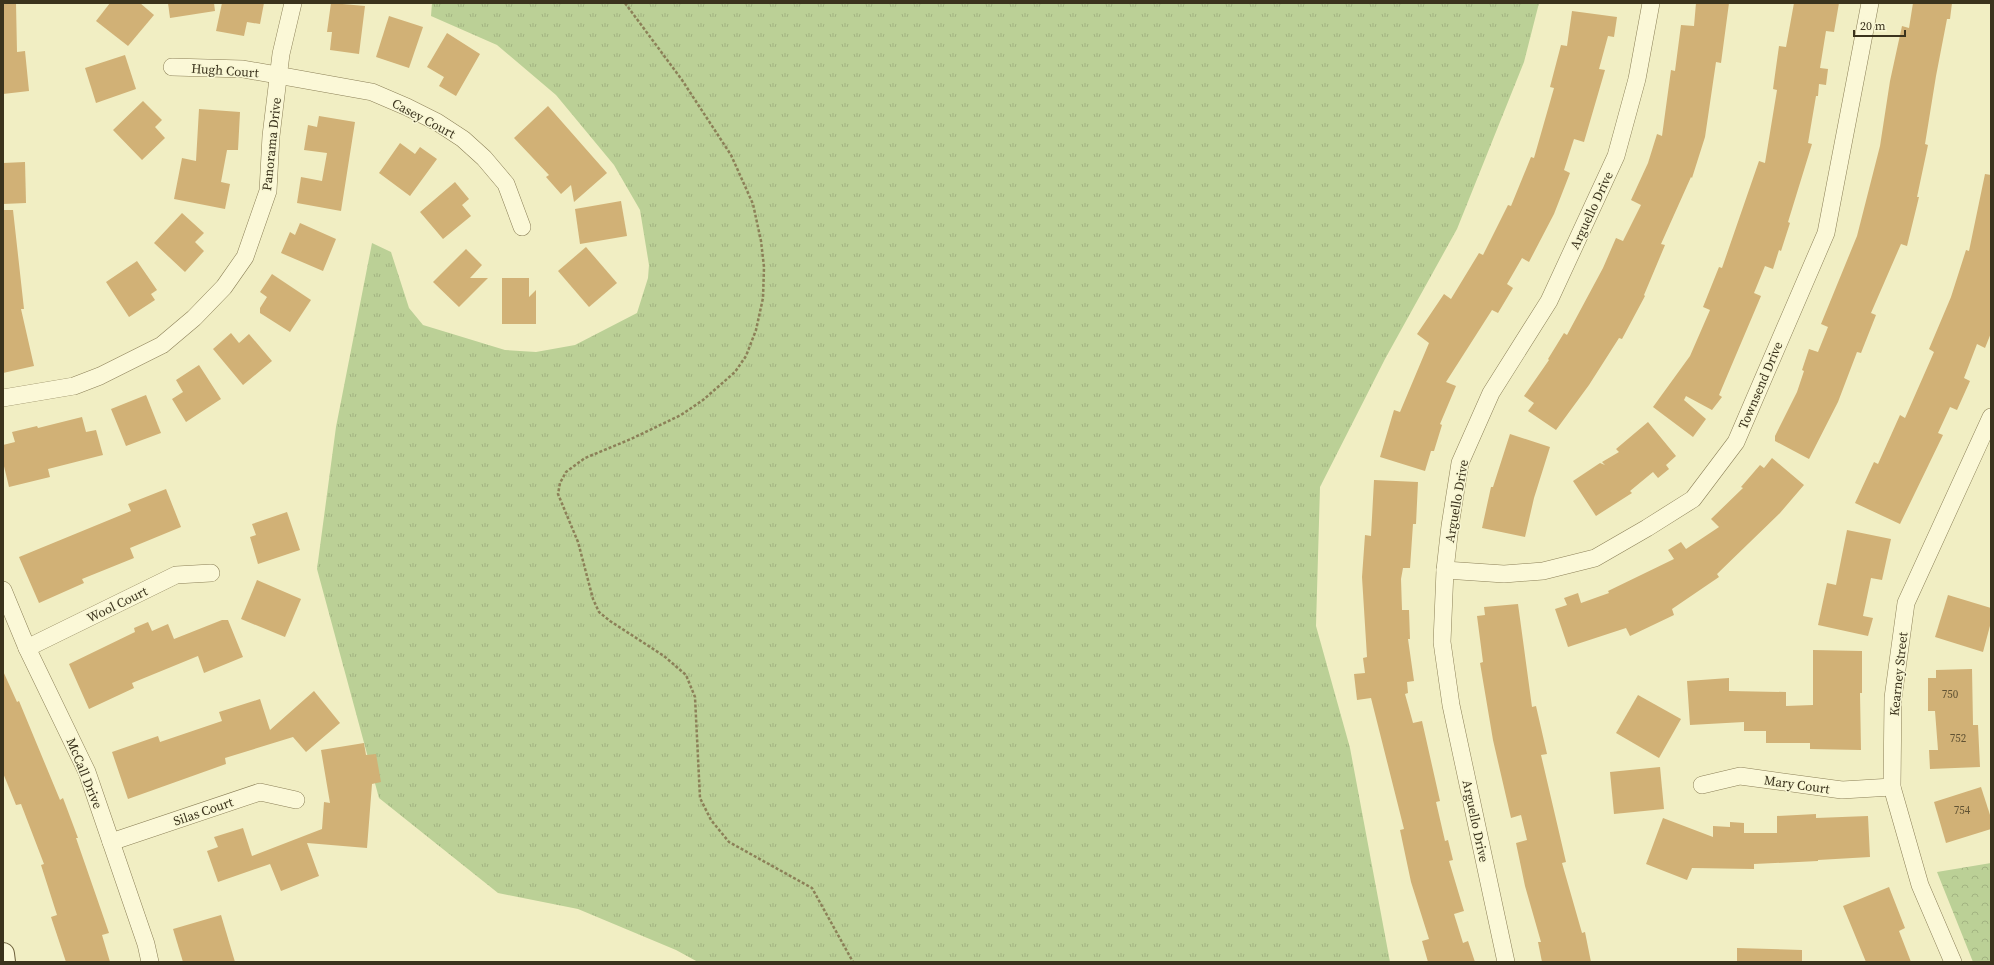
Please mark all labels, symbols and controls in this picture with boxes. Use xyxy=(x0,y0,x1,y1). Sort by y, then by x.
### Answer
scale bar xyxy=(1854,12,1905,38)
text: 20 m xyxy=(1860,18,1886,34)
street label: Hugh Court xyxy=(191,60,260,81)
street label: Casey Court xyxy=(389,95,459,143)
street label: Panorama Drive xyxy=(258,96,285,192)
street label: Arguello Drive xyxy=(1566,168,1617,252)
street label: Townsend Drive xyxy=(1734,338,1787,432)
street label: Arguello Drive xyxy=(1441,458,1472,544)
street label: Wool Court xyxy=(84,582,151,626)
street label: Kearney Street xyxy=(1886,630,1911,717)
house number: 750 xyxy=(1942,687,1959,702)
house number: 752 xyxy=(1950,731,1967,746)
street label: McCall Drive xyxy=(63,735,107,811)
street label: Mary Court xyxy=(1763,771,1832,798)
street label: Arguello Drive xyxy=(1458,778,1493,864)
street label: Silas Court xyxy=(171,793,236,830)
house number: 754 xyxy=(1954,803,1971,818)

